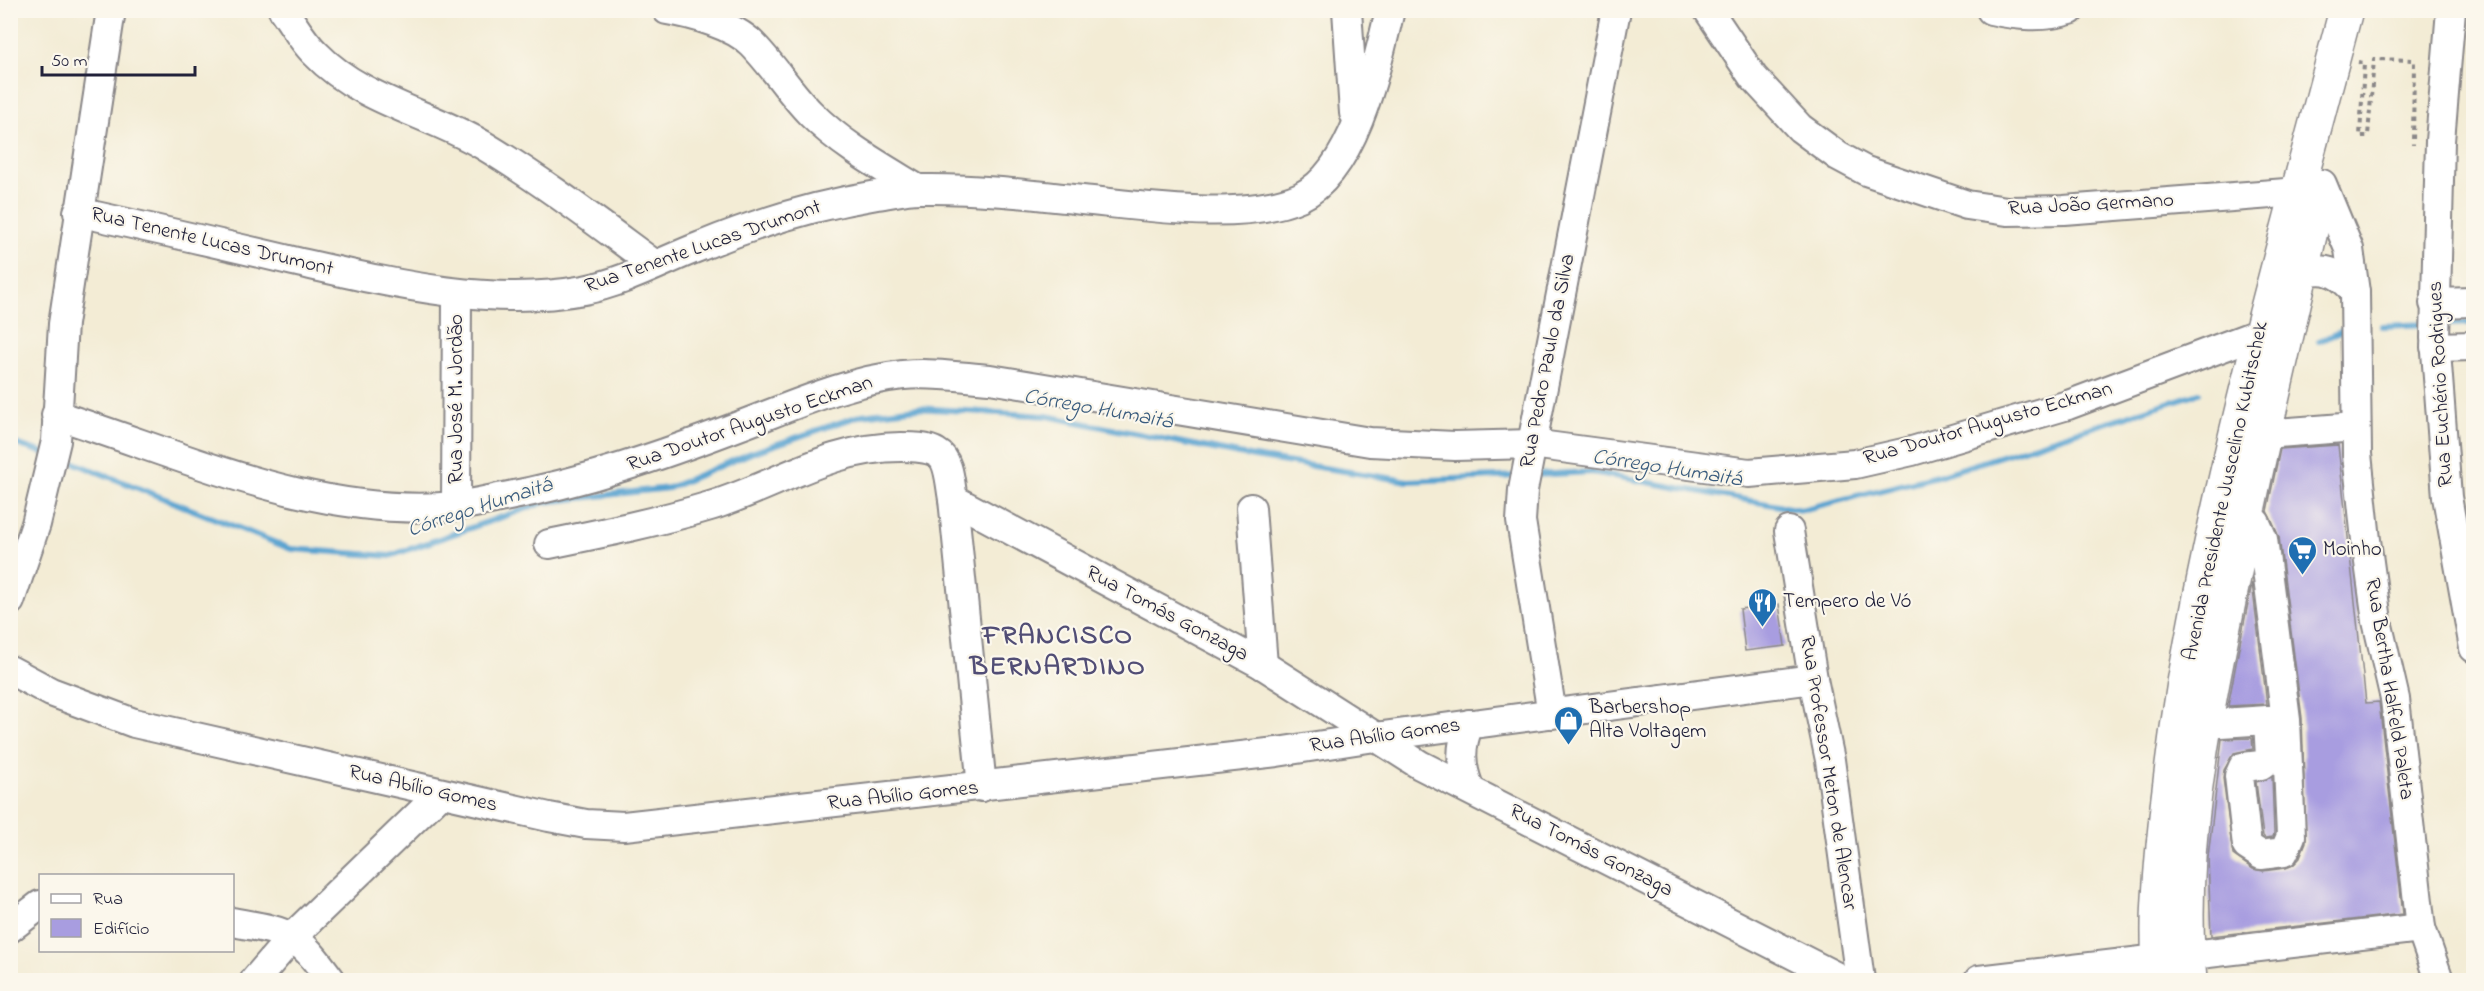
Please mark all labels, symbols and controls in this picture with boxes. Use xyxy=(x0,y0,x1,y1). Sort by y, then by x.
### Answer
scale bar xyxy=(42,39,195,77)
text: 50 m xyxy=(51,49,88,75)
street label: Rua João Germano xyxy=(2007,186,2175,224)
street label: Rua Tenente Lucas Drumont xyxy=(581,192,825,302)
street label: Rua Tenente Lucas Drumont xyxy=(88,199,336,285)
street label: Rua Pedro Paulo da Silva xyxy=(1513,251,1583,471)
street label: Rua Euchério Rodrigues xyxy=(2421,280,2463,488)
street label: Rua José M. Jordão xyxy=(442,314,472,484)
street label: Avenida Presidente Juscelino Kubitschek xyxy=(2175,318,2277,663)
street label: Rua Doutor Augusto Eckman xyxy=(623,368,877,482)
street label: Rua Doutor Augusto Eckman xyxy=(1860,374,2117,476)
water label: Córrego Humaitá xyxy=(1021,381,1177,439)
water label: Córrego Humaitá xyxy=(1590,441,1746,497)
water label: Córrego Humaitá xyxy=(403,469,558,546)
supermarket icon: Moinho xyxy=(2286,534,2318,576)
place label: Moinho xyxy=(2323,535,2382,565)
street label: Rua Tomás Gonzaga xyxy=(1079,558,1254,671)
street label: Rua Bertha Halfeld Paleta xyxy=(2357,576,2421,802)
restaurant icon: Tempero de Vó xyxy=(1746,586,1778,628)
place label: Tempero de Vó xyxy=(1783,587,1912,617)
district label: FRANCISCO BERNARDINO xyxy=(968,617,1146,687)
street label: Rua Professor Meton de Alencar xyxy=(1791,634,1865,913)
place label: Barbershop Alta Voltagem xyxy=(1588,693,1706,749)
shop icon: Barbershop Alta Voltagem xyxy=(1552,704,1584,746)
street label: Rua Abílio Gomes xyxy=(1308,711,1462,761)
street label: Rua Abílio Gomes xyxy=(346,757,500,821)
street label: Rua Abílio Gomes xyxy=(826,773,980,819)
street label: Rua Tomás Gonzaga xyxy=(1503,797,1678,907)
legend xyxy=(39,874,234,952)
text: Rua xyxy=(93,887,123,913)
text: Edifício xyxy=(93,917,149,943)

